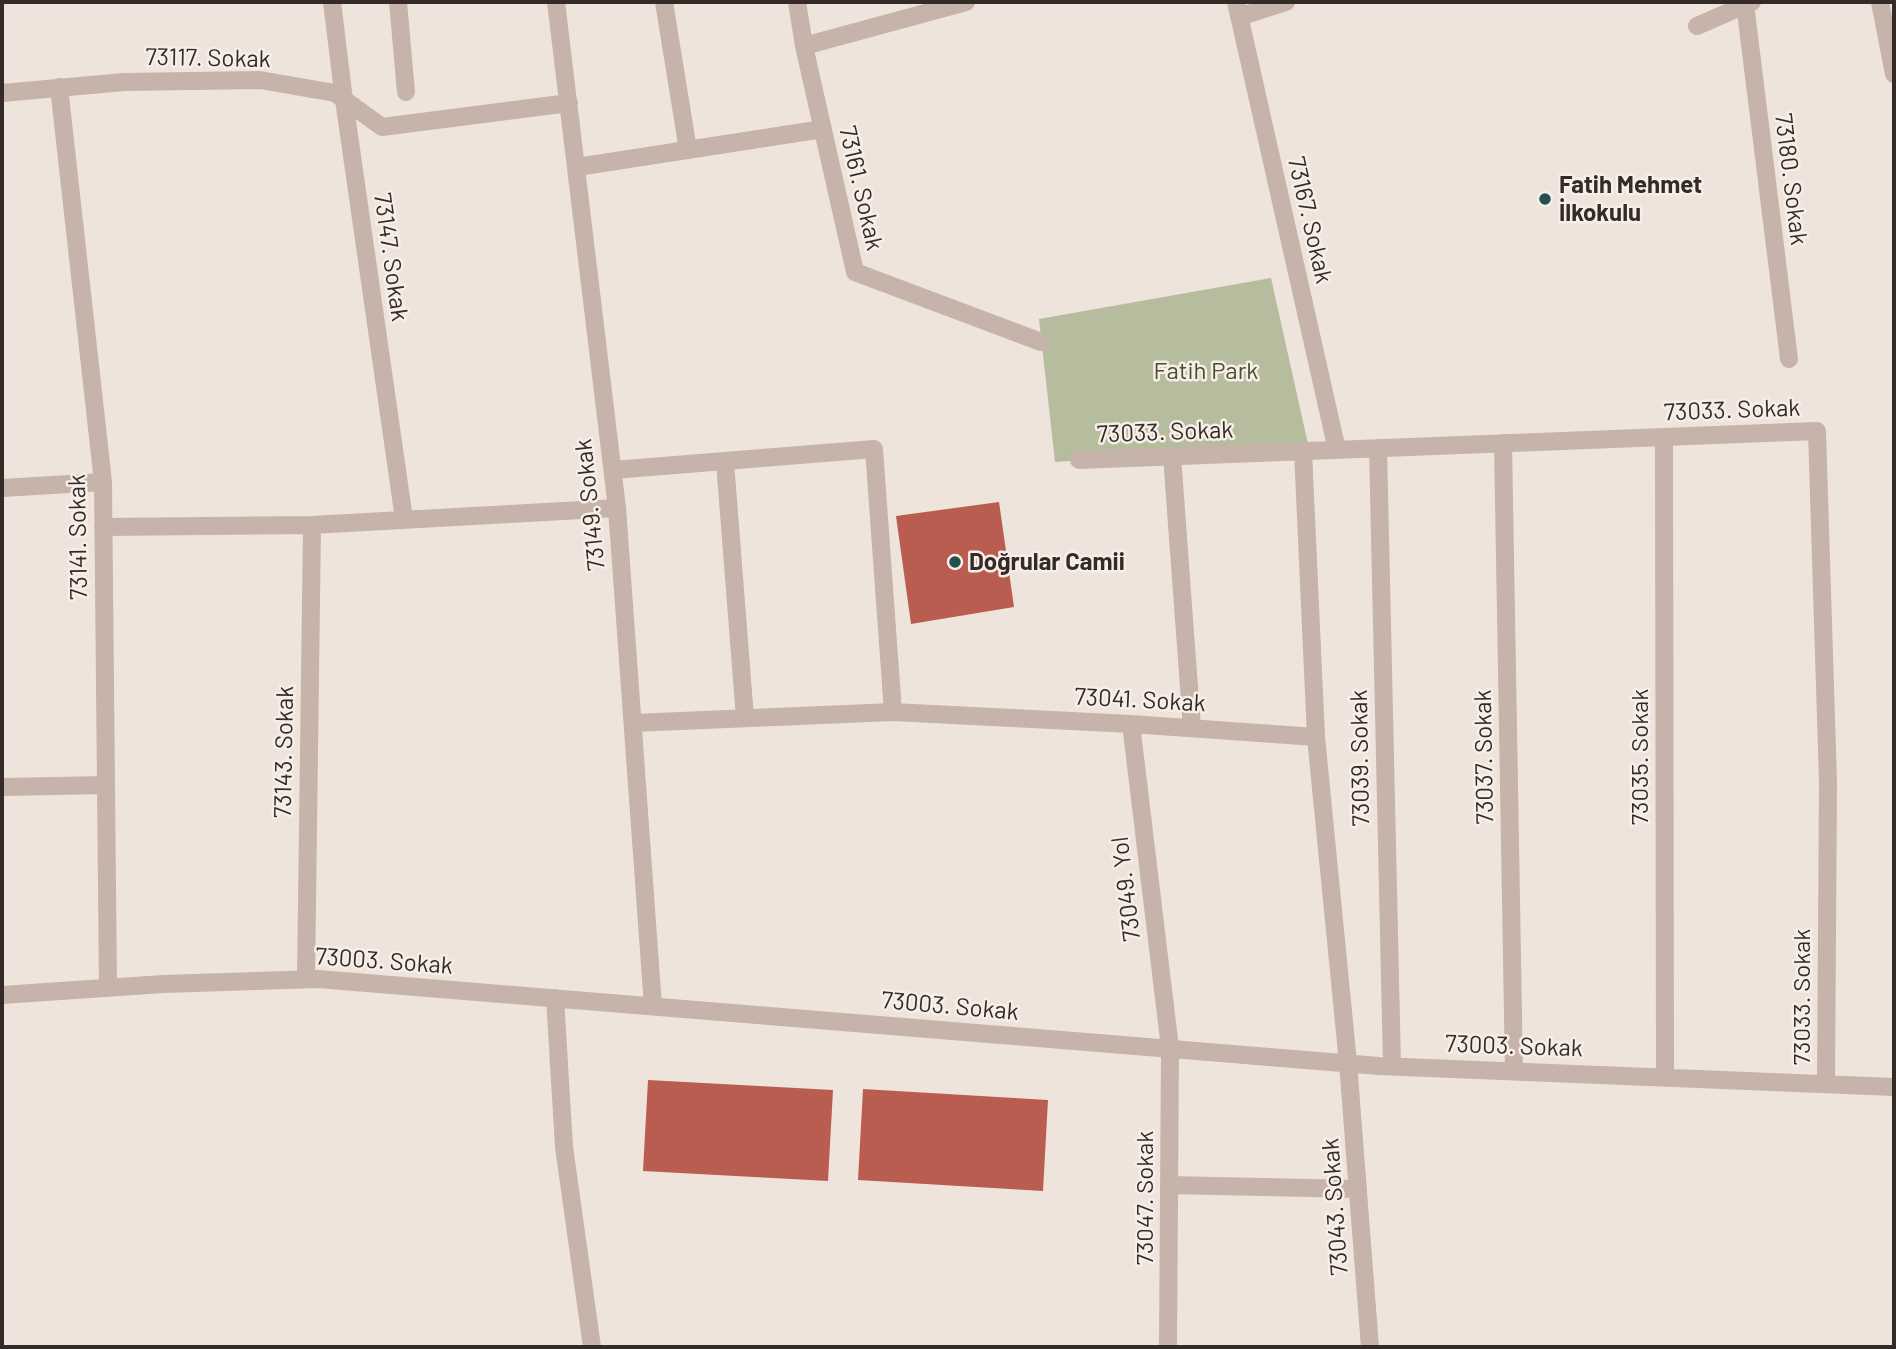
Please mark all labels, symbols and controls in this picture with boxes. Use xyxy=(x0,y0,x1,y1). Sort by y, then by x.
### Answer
street label: 73117. Sokak xyxy=(145,43,271,73)
street label: 73180. Sokak xyxy=(1769,111,1813,247)
street label: 73161. Sokak xyxy=(833,123,889,253)
street label: 73167. Sokak xyxy=(1281,154,1339,286)
place label: Fatih Mehmet İlkokulu xyxy=(1559,171,1702,227)
street label: 73147. Sokak xyxy=(368,191,414,323)
marker: Fatih Mehmet İlkokulu xyxy=(1537,191,1553,207)
park label: Fatih Park xyxy=(1154,357,1258,385)
street label: 73033. Sokak xyxy=(1663,393,1801,427)
street label: 73033. Sokak xyxy=(1096,415,1234,449)
street label: 73149. Sokak xyxy=(569,438,611,572)
street label: 73141. Sokak xyxy=(63,474,93,600)
place label: Doğrular Camii xyxy=(969,548,1125,576)
marker: Doğrular Camii xyxy=(947,554,963,570)
street label: 73041. Sokak xyxy=(1074,682,1206,718)
street label: 73143. Sokak xyxy=(268,686,300,818)
street label: 73039. Sokak xyxy=(1344,689,1376,827)
street label: 73037. Sokak xyxy=(1468,689,1500,825)
street label: 73035. Sokak xyxy=(1626,689,1654,825)
street label: 73049. Yol xyxy=(1105,835,1147,943)
street label: 73033. Sokak xyxy=(1788,929,1816,1065)
street label: 73003. Sokak xyxy=(314,942,454,980)
street label: 73003. Sokak xyxy=(880,986,1020,1026)
street label: 73003. Sokak xyxy=(1445,1029,1583,1063)
street label: 73047. Sokak xyxy=(1131,1131,1159,1265)
street label: 73043. Sokak xyxy=(1316,1137,1354,1277)

